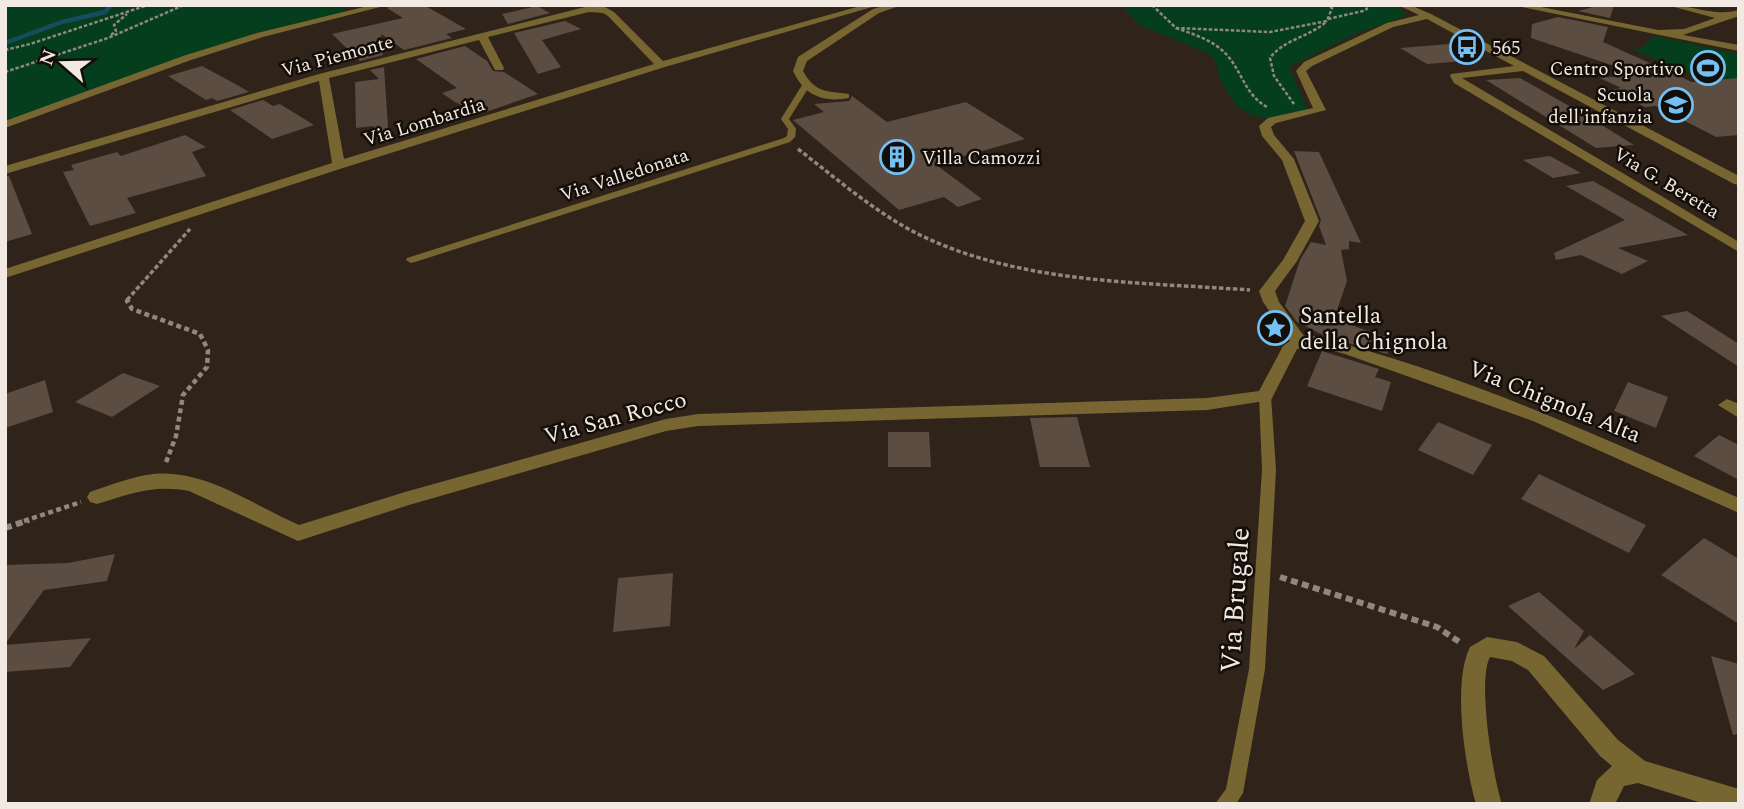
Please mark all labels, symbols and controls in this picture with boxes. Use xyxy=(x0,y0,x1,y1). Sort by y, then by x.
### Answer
north arrow xyxy=(28,28,98,98)
street label: Via Piemonte xyxy=(278,28,397,85)
bus stop icon: 565 xyxy=(1448,28,1486,66)
place label: 565 xyxy=(1492,34,1521,63)
text: N xyxy=(32,45,65,70)
sports icon: Centro Sportivo xyxy=(1689,49,1727,87)
place label: Centro Sportivo xyxy=(1550,55,1684,84)
place label: Scuola dell'infanzia xyxy=(1548,81,1653,132)
school or university icon: Scuola dell'infanzia xyxy=(1657,86,1695,124)
street label: Via Lombardia xyxy=(360,90,490,155)
building icon: Villa Camozzi xyxy=(878,138,916,176)
street label: Via G. Beretta xyxy=(1608,140,1726,227)
street label: Via Valledonata xyxy=(556,141,693,210)
place label: Villa Camozzi xyxy=(922,144,1041,173)
place label: Santella della Chignola xyxy=(1300,299,1448,360)
place icon: Santella della Chignola xyxy=(1256,309,1294,347)
street label: Via Chignola Alta xyxy=(1463,352,1646,453)
street label: Via San Rocco xyxy=(540,383,691,454)
street label: Via Brugale xyxy=(1209,526,1262,674)

